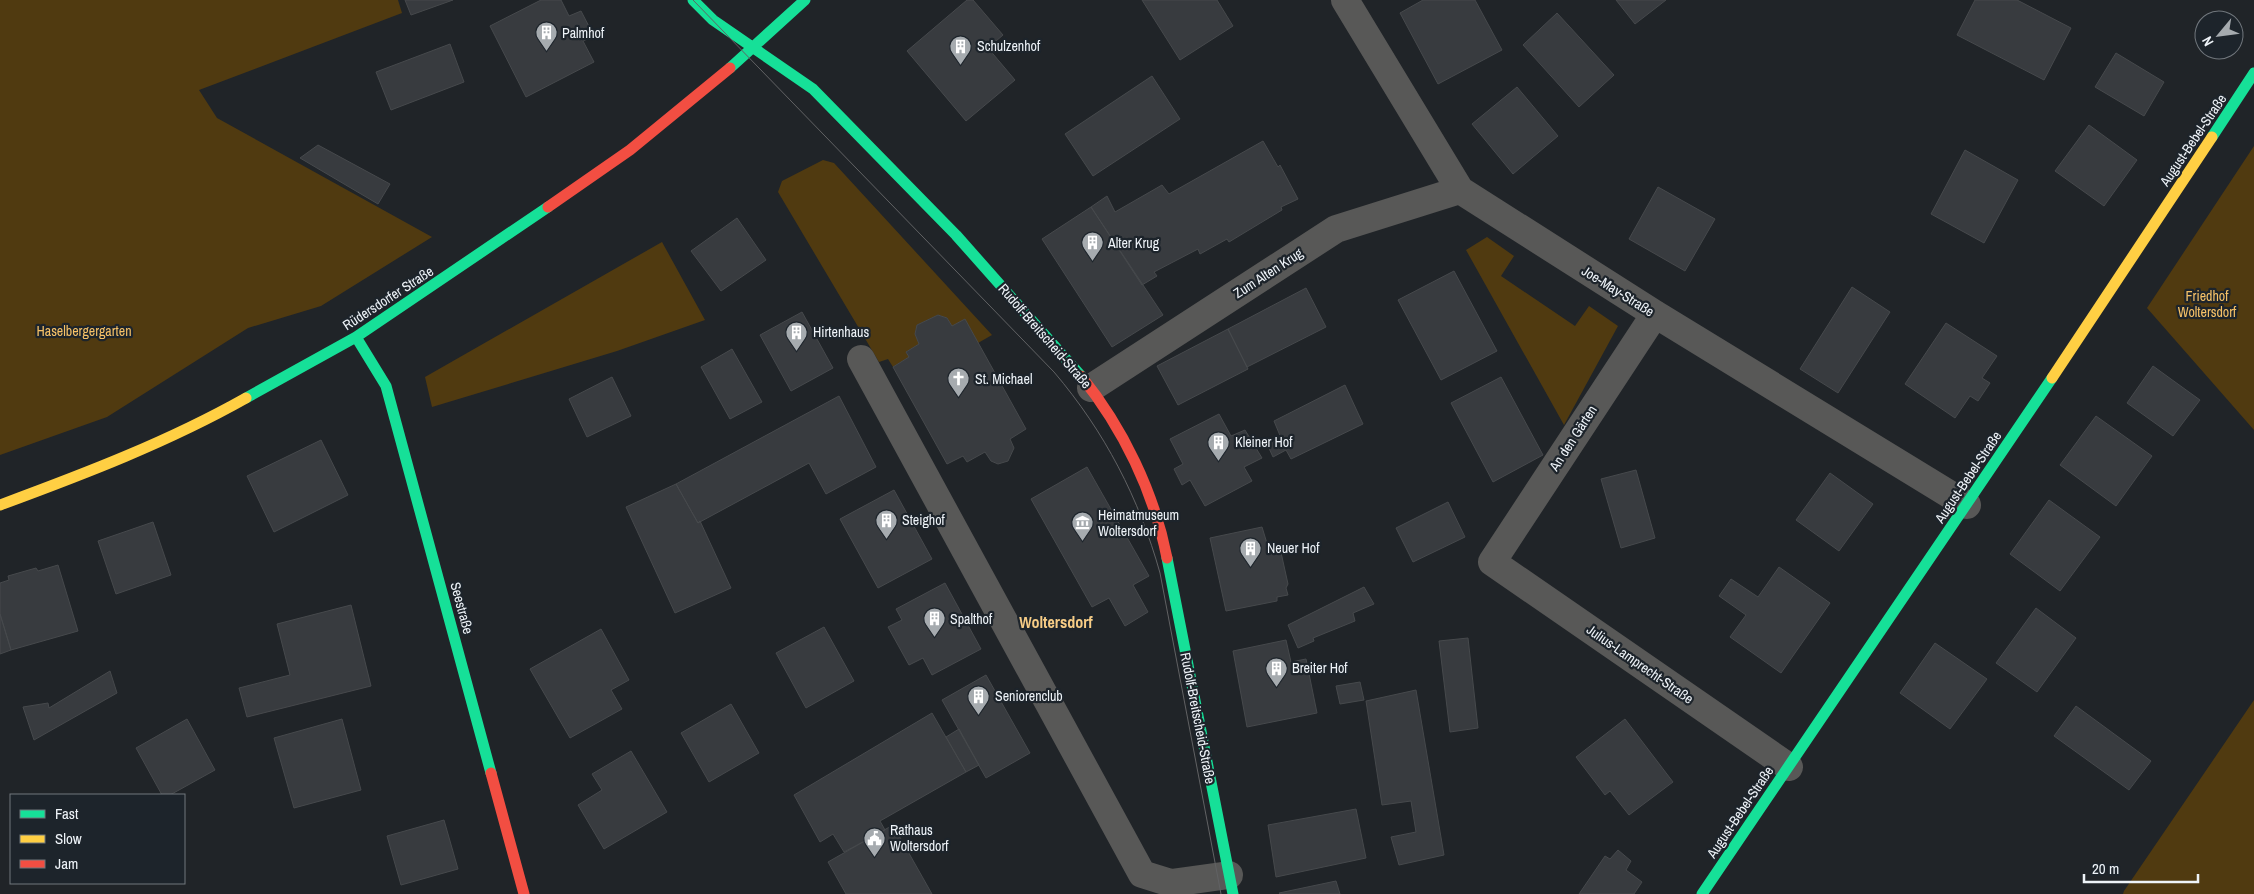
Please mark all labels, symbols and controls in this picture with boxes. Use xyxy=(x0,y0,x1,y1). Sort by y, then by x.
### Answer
north arrow xyxy=(2194,10,2244,60)
building icon: Palmhof xyxy=(534,21,558,52)
place label: Palmhof xyxy=(562,24,605,42)
text: N xyxy=(2198,33,2218,49)
building icon: Schulzenhof xyxy=(949,34,973,65)
place label: Schulzenhof xyxy=(977,37,1041,55)
street label: August-Bebel-Straße xyxy=(2155,91,2230,190)
building icon: Alter Krug xyxy=(1080,231,1104,262)
place label: Alter Krug xyxy=(1107,234,1160,252)
street label: Zum Alten Krug xyxy=(1230,244,1307,302)
street label: Rüdersdorfer Straße xyxy=(339,262,437,334)
street label: Joe-May-Straße xyxy=(1578,262,1658,320)
street label: Rudolf-Breitscheid-Straße xyxy=(994,280,1096,392)
park label: Friedhof Woltersdorf xyxy=(2178,287,2237,321)
building icon: Hirtenhaus xyxy=(785,320,809,351)
park label: Haselbergergarten xyxy=(36,322,132,340)
place label: Hirtenhaus xyxy=(813,323,869,341)
church icon: St. Michael xyxy=(947,367,971,398)
place label: St. Michael xyxy=(975,370,1032,388)
street label: An den Gärten xyxy=(1545,402,1601,475)
street label: August-Bebel-Straße xyxy=(1930,428,2005,527)
building icon: Kleiner Hof xyxy=(1207,430,1231,461)
place label: Kleiner Hof xyxy=(1235,433,1293,451)
place label: Heimatmuseum Woltersdorf xyxy=(1098,506,1179,540)
building icon: Steighof xyxy=(874,508,898,539)
place label: Steighof xyxy=(902,511,946,529)
museum icon: Heimatmuseum Woltersdorf xyxy=(1070,511,1094,542)
building icon: Neuer Hof xyxy=(1239,536,1263,567)
place label: Neuer Hof xyxy=(1267,539,1320,557)
street label: Seestraße xyxy=(446,580,478,636)
building icon: Spalthof xyxy=(922,607,946,638)
place label: Spalthof xyxy=(950,610,993,628)
district label: Woltersdorf xyxy=(1019,611,1093,633)
street label: Julius-Lamprecht-Straße xyxy=(1583,620,1697,708)
street label: Rudolf-Breitscheid-Straße xyxy=(1176,651,1220,785)
building icon: Breiter Hof xyxy=(1264,656,1288,687)
place label: Breiter Hof xyxy=(1292,659,1348,677)
building icon: Seniorenclub xyxy=(967,684,991,715)
place label: Seniorenclub xyxy=(995,687,1063,705)
street label: August-Bebel-Straße xyxy=(1702,763,1777,862)
legend xyxy=(10,794,185,884)
text: Fast xyxy=(55,803,79,824)
place label: Rathaus Woltersdorf xyxy=(890,821,949,855)
public building icon: Rathaus Woltersdorf xyxy=(862,826,886,857)
text: Slow xyxy=(55,828,82,849)
scale bar xyxy=(2084,852,2198,884)
text: Jam xyxy=(55,853,78,874)
text: 20 m xyxy=(2092,858,2119,879)

